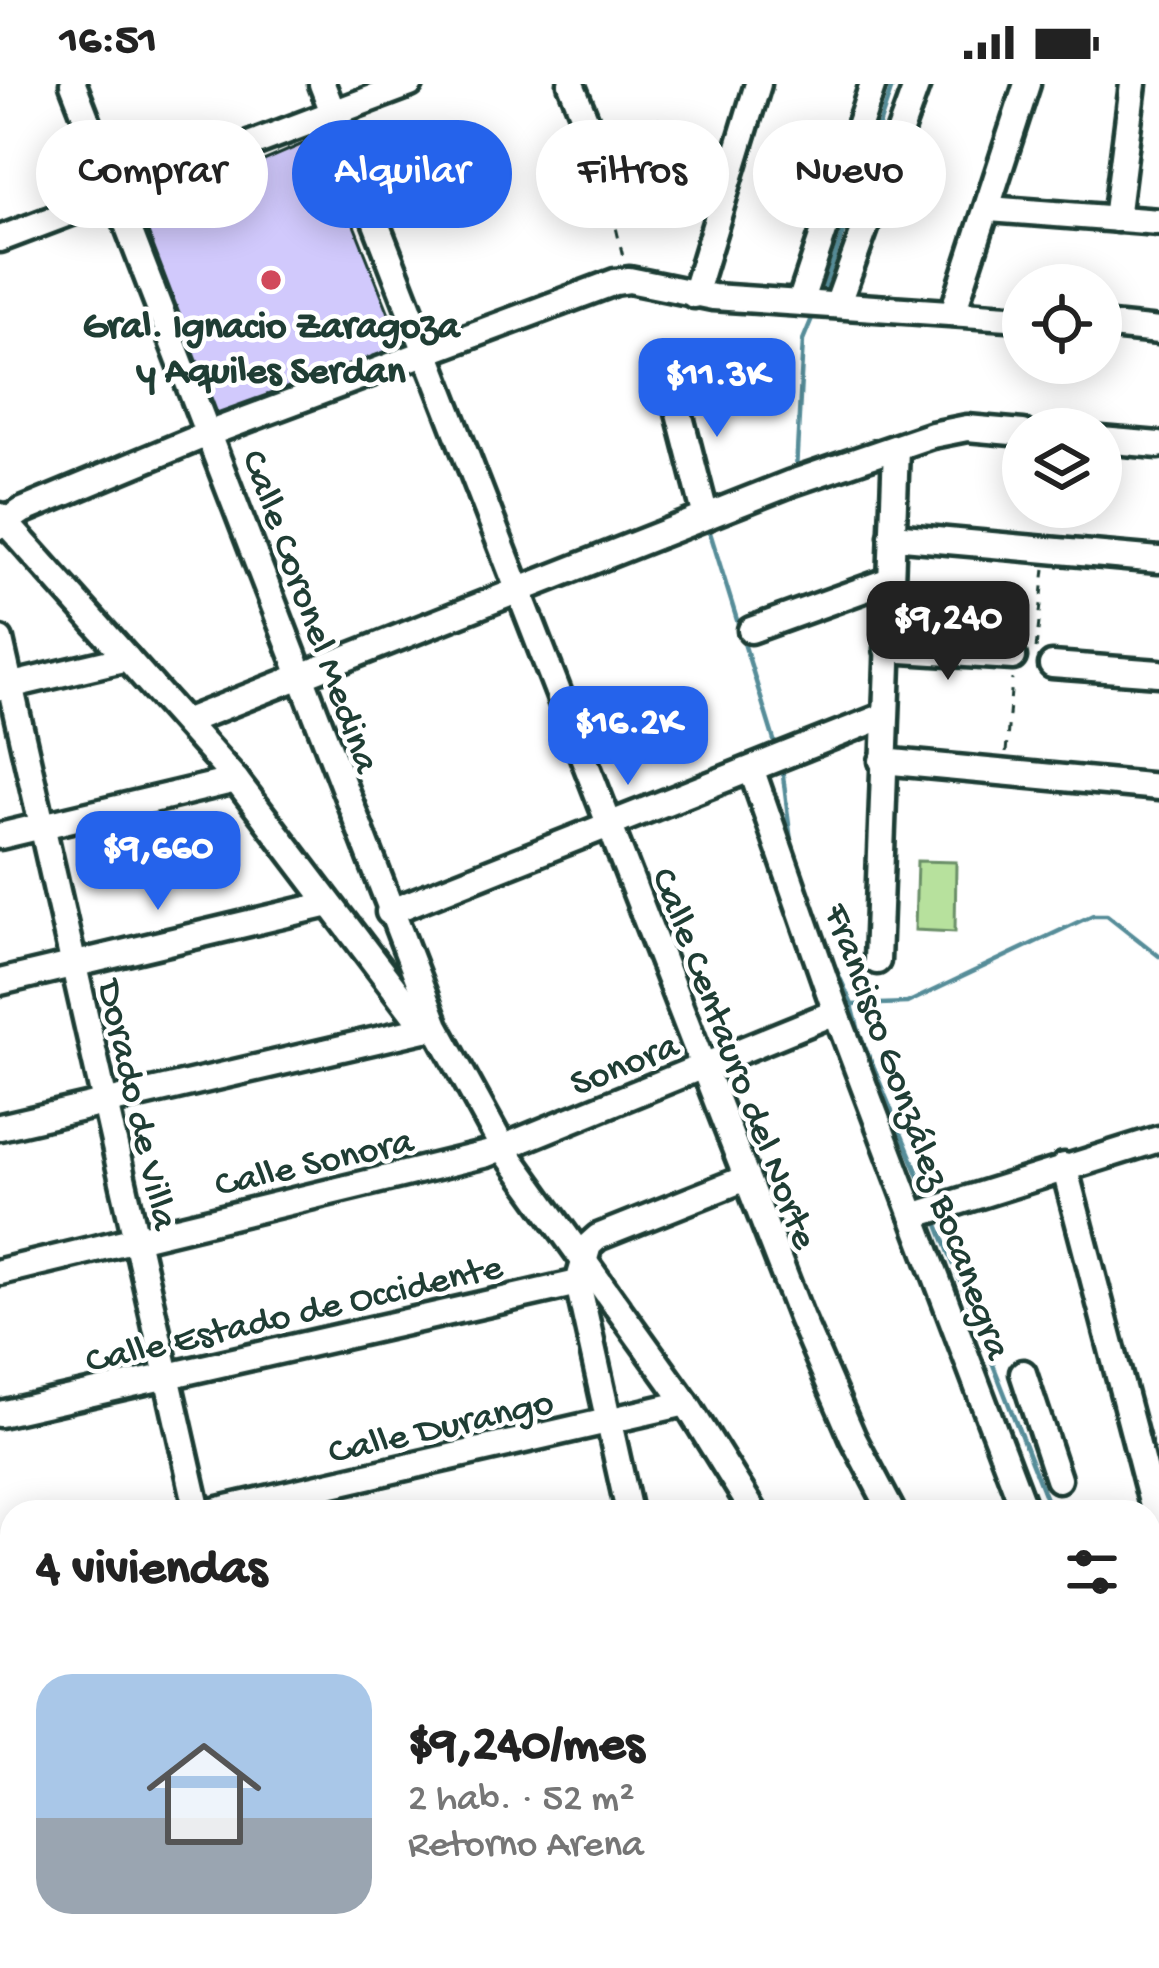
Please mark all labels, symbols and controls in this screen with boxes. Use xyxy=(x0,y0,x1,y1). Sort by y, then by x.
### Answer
text: 16:51 xyxy=(60,16,157,69)
chip: Comprar xyxy=(36,120,268,228)
chip: Alquilar xyxy=(292,120,512,228)
chip: Filtros xyxy=(536,120,729,228)
chip: Nuevo xyxy=(753,120,946,228)
map controls xyxy=(1002,264,1122,528)
button: locate xyxy=(1002,264,1122,384)
marker: Gral. Ignacio Zaragoza y Aquiles Serdan xyxy=(258,267,284,293)
place label: Gral. Ignacio Zaragoza y Aquiles Serdan xyxy=(83,306,462,397)
pin: $11.3K xyxy=(619,338,815,440)
text: $11.3K xyxy=(666,354,768,400)
button: layers xyxy=(1002,408,1122,528)
street label: Calle Coronel Medina xyxy=(228,445,388,781)
pin: $9,240 xyxy=(850,581,1046,683)
text: $9,240 xyxy=(893,597,1003,643)
pin: $16.2K xyxy=(530,686,726,788)
text: $16.2K xyxy=(575,702,681,748)
pin: $9,660 xyxy=(60,811,256,913)
text: $9,660 xyxy=(103,827,213,873)
street label: Calle Centauro del Norte xyxy=(637,862,826,1257)
street label: Francisco González Bocanegra xyxy=(810,897,1019,1368)
street label: Dorado de Villa xyxy=(82,973,186,1236)
street label: Sonora xyxy=(565,1025,688,1110)
street label: Calle Sonora xyxy=(211,1120,419,1211)
street label: Calle Estado de Occidente xyxy=(82,1246,508,1387)
street label: Calle Durango xyxy=(325,1382,559,1478)
icon: filters xyxy=(1059,1539,1125,1605)
text: 4 viviendas xyxy=(36,1542,267,1602)
text: $9,240/mes xyxy=(408,1718,644,1778)
icon: home xyxy=(132,1722,276,1866)
text: 2 hab. · 52 m² xyxy=(408,1778,635,1824)
text: Retorno Arena xyxy=(408,1824,644,1870)

